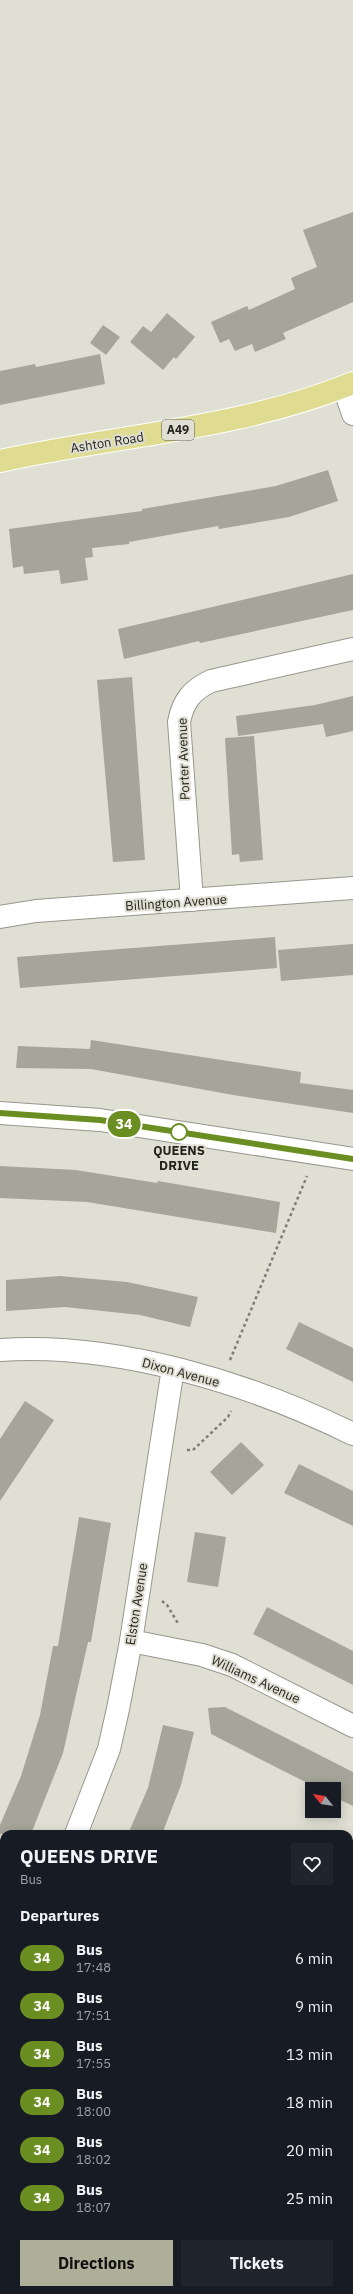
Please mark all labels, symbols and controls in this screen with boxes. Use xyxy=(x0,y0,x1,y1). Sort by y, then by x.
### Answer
road number: A49 xyxy=(162,420,194,440)
street label: Ashton Road xyxy=(69,428,145,457)
street label: Porter Avenue xyxy=(174,717,193,801)
street label: Billington Avenue xyxy=(125,890,227,915)
line badge: 34 xyxy=(106,1111,142,1137)
text: 34 xyxy=(116,1115,132,1133)
marker: QUEENS DRIVE xyxy=(170,1123,188,1141)
place label: QUEENS DRIVE xyxy=(153,1142,205,1174)
street label: Dixon Avenue xyxy=(140,1354,221,1391)
street label: Elston Avenue xyxy=(122,1562,151,1646)
street label: Williams Avenue xyxy=(209,1651,303,1707)
north arrow xyxy=(305,1782,341,1818)
map controls xyxy=(305,1782,341,1818)
button: heart xyxy=(291,1843,333,1885)
text: QUEENS DRIVE xyxy=(20,1844,158,1868)
text: Bus xyxy=(20,1871,42,1888)
text: Departures xyxy=(20,1906,99,1925)
text: Bus xyxy=(76,1940,103,1959)
text: 34 xyxy=(34,1949,50,1967)
text: 6 min xyxy=(295,1949,333,1968)
text: 17:48 xyxy=(76,1959,111,1976)
text: Bus xyxy=(76,1988,103,2007)
text: 34 xyxy=(34,1997,50,2015)
text: 9 min xyxy=(295,1997,333,2016)
text: 17:51 xyxy=(76,2007,111,2024)
text: Bus xyxy=(76,2036,103,2055)
text: 34 xyxy=(34,2045,50,2063)
text: 13 min xyxy=(286,2045,333,2064)
text: 17:55 xyxy=(76,2055,111,2072)
text: Bus xyxy=(76,2084,103,2103)
text: 34 xyxy=(34,2093,50,2111)
text: 18 min xyxy=(286,2093,333,2112)
text: 18:00 xyxy=(76,2103,111,2120)
text: Bus xyxy=(76,2132,103,2151)
text: 34 xyxy=(34,2141,50,2159)
text: 20 min xyxy=(286,2141,333,2160)
text: 18:02 xyxy=(76,2151,111,2168)
text: Bus xyxy=(76,2180,103,2199)
text: 34 xyxy=(34,2189,50,2207)
text: 25 min xyxy=(286,2189,333,2208)
text: 18:07 xyxy=(76,2199,111,2216)
button: Directions xyxy=(20,2240,173,2286)
button: Tickets xyxy=(181,2240,333,2286)

